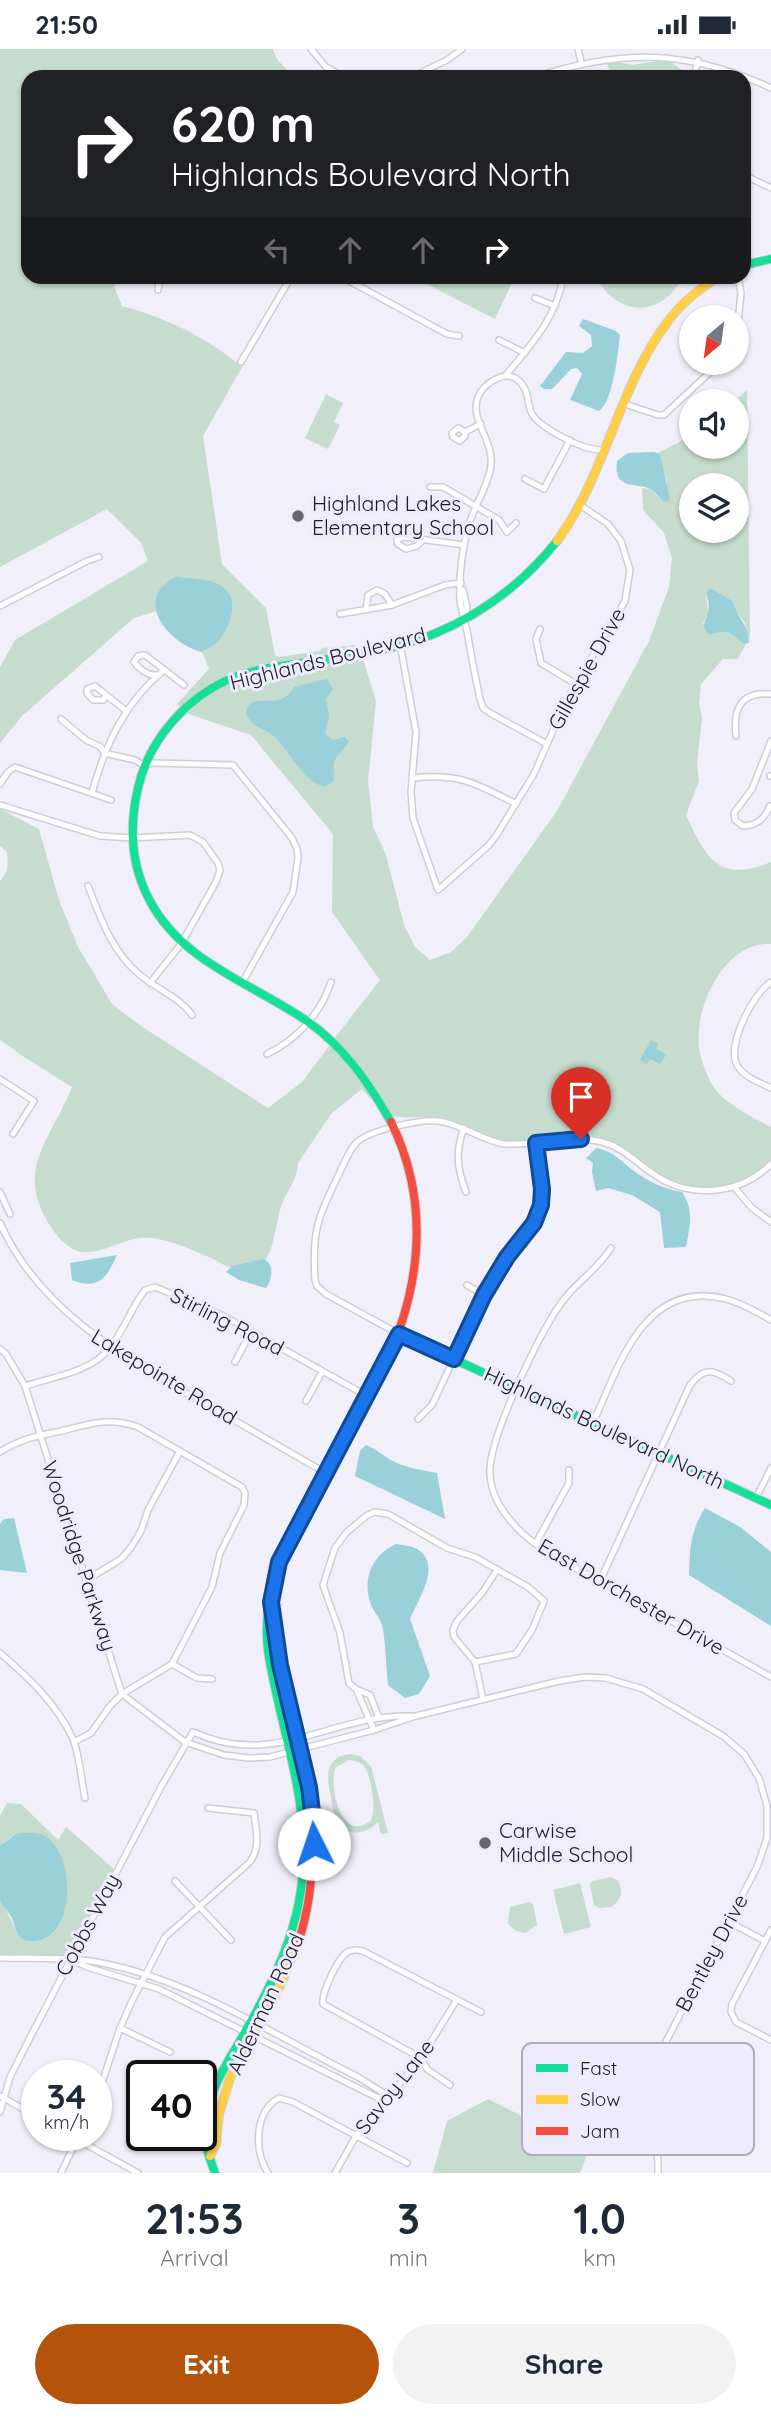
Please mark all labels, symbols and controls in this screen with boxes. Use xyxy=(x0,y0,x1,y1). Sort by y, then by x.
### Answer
text: 21:50 xyxy=(35,8,98,41)
text: 620 m xyxy=(171,93,315,154)
icon: right xyxy=(56,98,147,189)
text: Highlands Boulevard North xyxy=(171,154,571,194)
icon: left xyxy=(258,231,296,269)
icon: ahead xyxy=(331,231,369,269)
icon: ahead xyxy=(404,231,442,269)
icon: right xyxy=(477,231,515,269)
north arrow xyxy=(679,305,749,375)
map controls xyxy=(679,305,749,543)
button: sound xyxy=(679,389,749,459)
button: layers xyxy=(679,473,749,543)
place label: Highland Lakes Elementary School xyxy=(312,490,494,540)
marker: Highland Lakes Elementary School xyxy=(290,508,306,524)
street label: Gillespie Drive xyxy=(542,603,630,734)
street label: Highlands Boulevard xyxy=(227,621,429,695)
pin xyxy=(551,1067,611,1139)
icon: arrive xyxy=(562,1078,600,1116)
street label: Stirling Road xyxy=(166,1281,289,1361)
street label: Lakepointe Road xyxy=(87,1322,242,1430)
street label: Highlands Boulevard North xyxy=(480,1360,729,1494)
street label: Woodridge Parkway xyxy=(37,1457,123,1654)
street label: East Dorchester Drive xyxy=(534,1532,729,1660)
position arrow xyxy=(277,1807,351,1881)
place label: Carwise Middle School xyxy=(499,1817,633,1867)
marker: Carwise Middle School xyxy=(477,1835,493,1851)
street label: Cobbs Way xyxy=(49,1869,125,1980)
street label: Bentley Drive xyxy=(669,1889,753,2016)
street label: Alderman Road xyxy=(221,1929,309,2078)
street label: Savoy Lane xyxy=(349,2034,439,2139)
legend xyxy=(522,2043,754,2155)
text: Fast xyxy=(580,2056,617,2080)
speed limit sign: 40 xyxy=(126,2060,217,2151)
text: 34 xyxy=(47,2074,86,2118)
text: Slow xyxy=(580,2087,621,2111)
text: km/h xyxy=(44,2111,89,2134)
text: Jam xyxy=(580,2119,620,2143)
text: 21:53 xyxy=(145,2192,244,2245)
text: 3 xyxy=(397,2192,420,2245)
text: 1.0 xyxy=(573,2192,626,2245)
text: Arrival xyxy=(160,2243,229,2272)
text: min xyxy=(389,2243,428,2272)
text: km xyxy=(583,2243,616,2272)
button: Exit xyxy=(35,2324,379,2404)
button: Share xyxy=(393,2324,736,2404)

